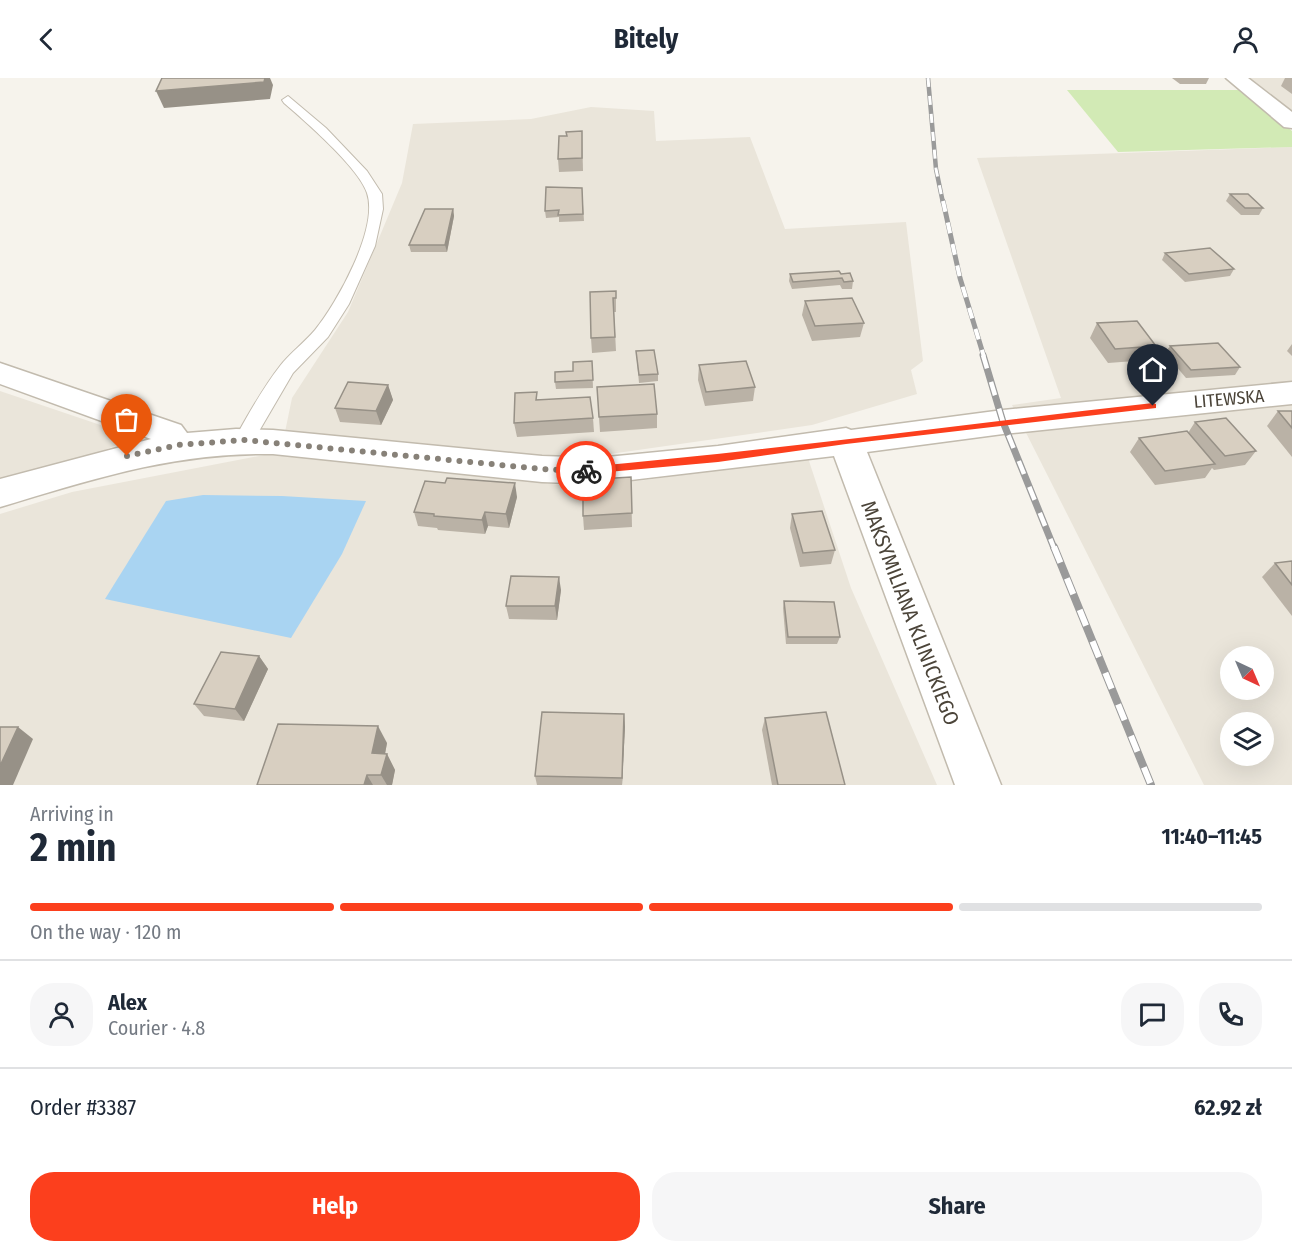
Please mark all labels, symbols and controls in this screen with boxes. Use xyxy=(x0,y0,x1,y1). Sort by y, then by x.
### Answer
icon: back xyxy=(30,23,63,56)
text: Bitely xyxy=(614,23,678,55)
icon: person xyxy=(1229,23,1262,56)
pin xyxy=(1127,344,1178,406)
icon: home xyxy=(1136,353,1169,386)
street label: LITEWSKA xyxy=(1193,385,1266,413)
pin xyxy=(101,394,152,456)
icon: bag xyxy=(110,403,143,436)
courier xyxy=(556,441,616,501)
icon: bike xyxy=(570,455,603,488)
street label: MAKSYMILIANA KLINICKIEGO xyxy=(855,497,965,729)
north arrow xyxy=(1220,646,1274,700)
map controls xyxy=(1220,646,1274,766)
button: layers xyxy=(1220,712,1274,766)
text: Arriving in xyxy=(30,802,114,826)
text: 11:40–11:45 xyxy=(1162,823,1262,850)
text: 2 min xyxy=(30,825,116,871)
text: On the way · 120 m xyxy=(30,920,181,944)
button: person xyxy=(30,983,93,1046)
button: chat xyxy=(1121,983,1184,1046)
button: phone xyxy=(1199,983,1262,1046)
text: Alex xyxy=(108,989,147,1016)
text: Courier · 4.8 xyxy=(108,1016,205,1040)
text: Order #3387 xyxy=(30,1094,136,1121)
text: 62.92 zł xyxy=(1194,1094,1262,1121)
button: Help xyxy=(30,1172,640,1241)
button: Share xyxy=(652,1172,1262,1241)

